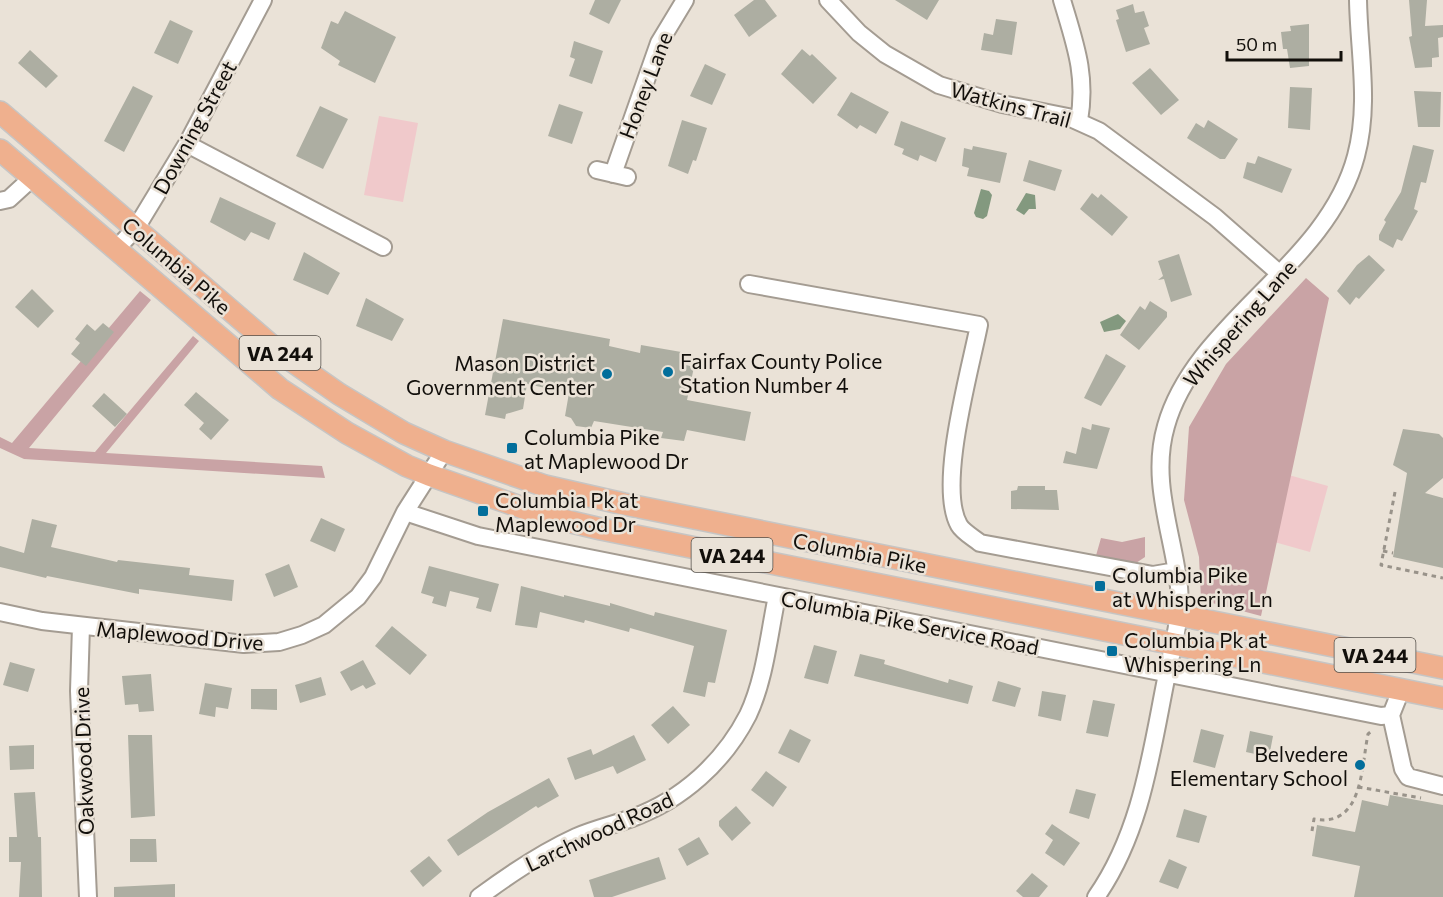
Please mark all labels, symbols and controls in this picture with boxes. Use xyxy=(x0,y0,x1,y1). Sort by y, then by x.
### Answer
scale bar xyxy=(1227,24,1341,62)
street label: Honey Lane xyxy=(613,28,677,142)
text: 50 m xyxy=(1236,33,1277,55)
street label: Downing Street xyxy=(147,56,241,198)
street label: Watkins Trail xyxy=(948,76,1074,132)
street label: Columbia Pike xyxy=(118,211,236,319)
street label: Whispering Lane xyxy=(1177,255,1301,391)
road number: VA 244 xyxy=(240,336,320,370)
place label: Fairfax County Police Station Number 4 xyxy=(680,348,882,397)
place label: Mason District Government Center xyxy=(406,350,595,399)
marker: Fairfax County Police Station Number 4 xyxy=(661,365,675,379)
marker: Mason District Government Center xyxy=(600,367,614,381)
place label: Columbia Pike at Maplewood Dr xyxy=(524,424,689,473)
marker: Columbia Pike at Maplewood Dr xyxy=(505,441,519,455)
place label: Columbia Pk at Maplewood Dr xyxy=(495,487,638,536)
marker: Columbia Pk at Maplewood Dr xyxy=(476,504,490,518)
street label: Columbia Pike xyxy=(791,527,929,577)
road number: VA 244 xyxy=(692,538,772,572)
place label: Columbia Pike at Whispering Ln xyxy=(1112,562,1273,611)
marker: Columbia Pike at Whispering Ln xyxy=(1093,579,1107,593)
street label: Columbia Pike Service Road xyxy=(779,585,1041,659)
street label: Maplewood Drive xyxy=(95,615,265,655)
place label: Columbia Pk at Whispering Ln xyxy=(1124,627,1267,676)
road number: VA 244 xyxy=(1334,638,1416,672)
marker: Columbia Pk at Whispering Ln xyxy=(1105,644,1119,658)
street label: Oakwood Drive xyxy=(68,687,98,835)
place label: Belvedere Elementary School xyxy=(1170,741,1348,790)
marker: Belvedere Elementary School xyxy=(1353,758,1367,772)
street label: Larchwood Road xyxy=(521,786,677,876)

